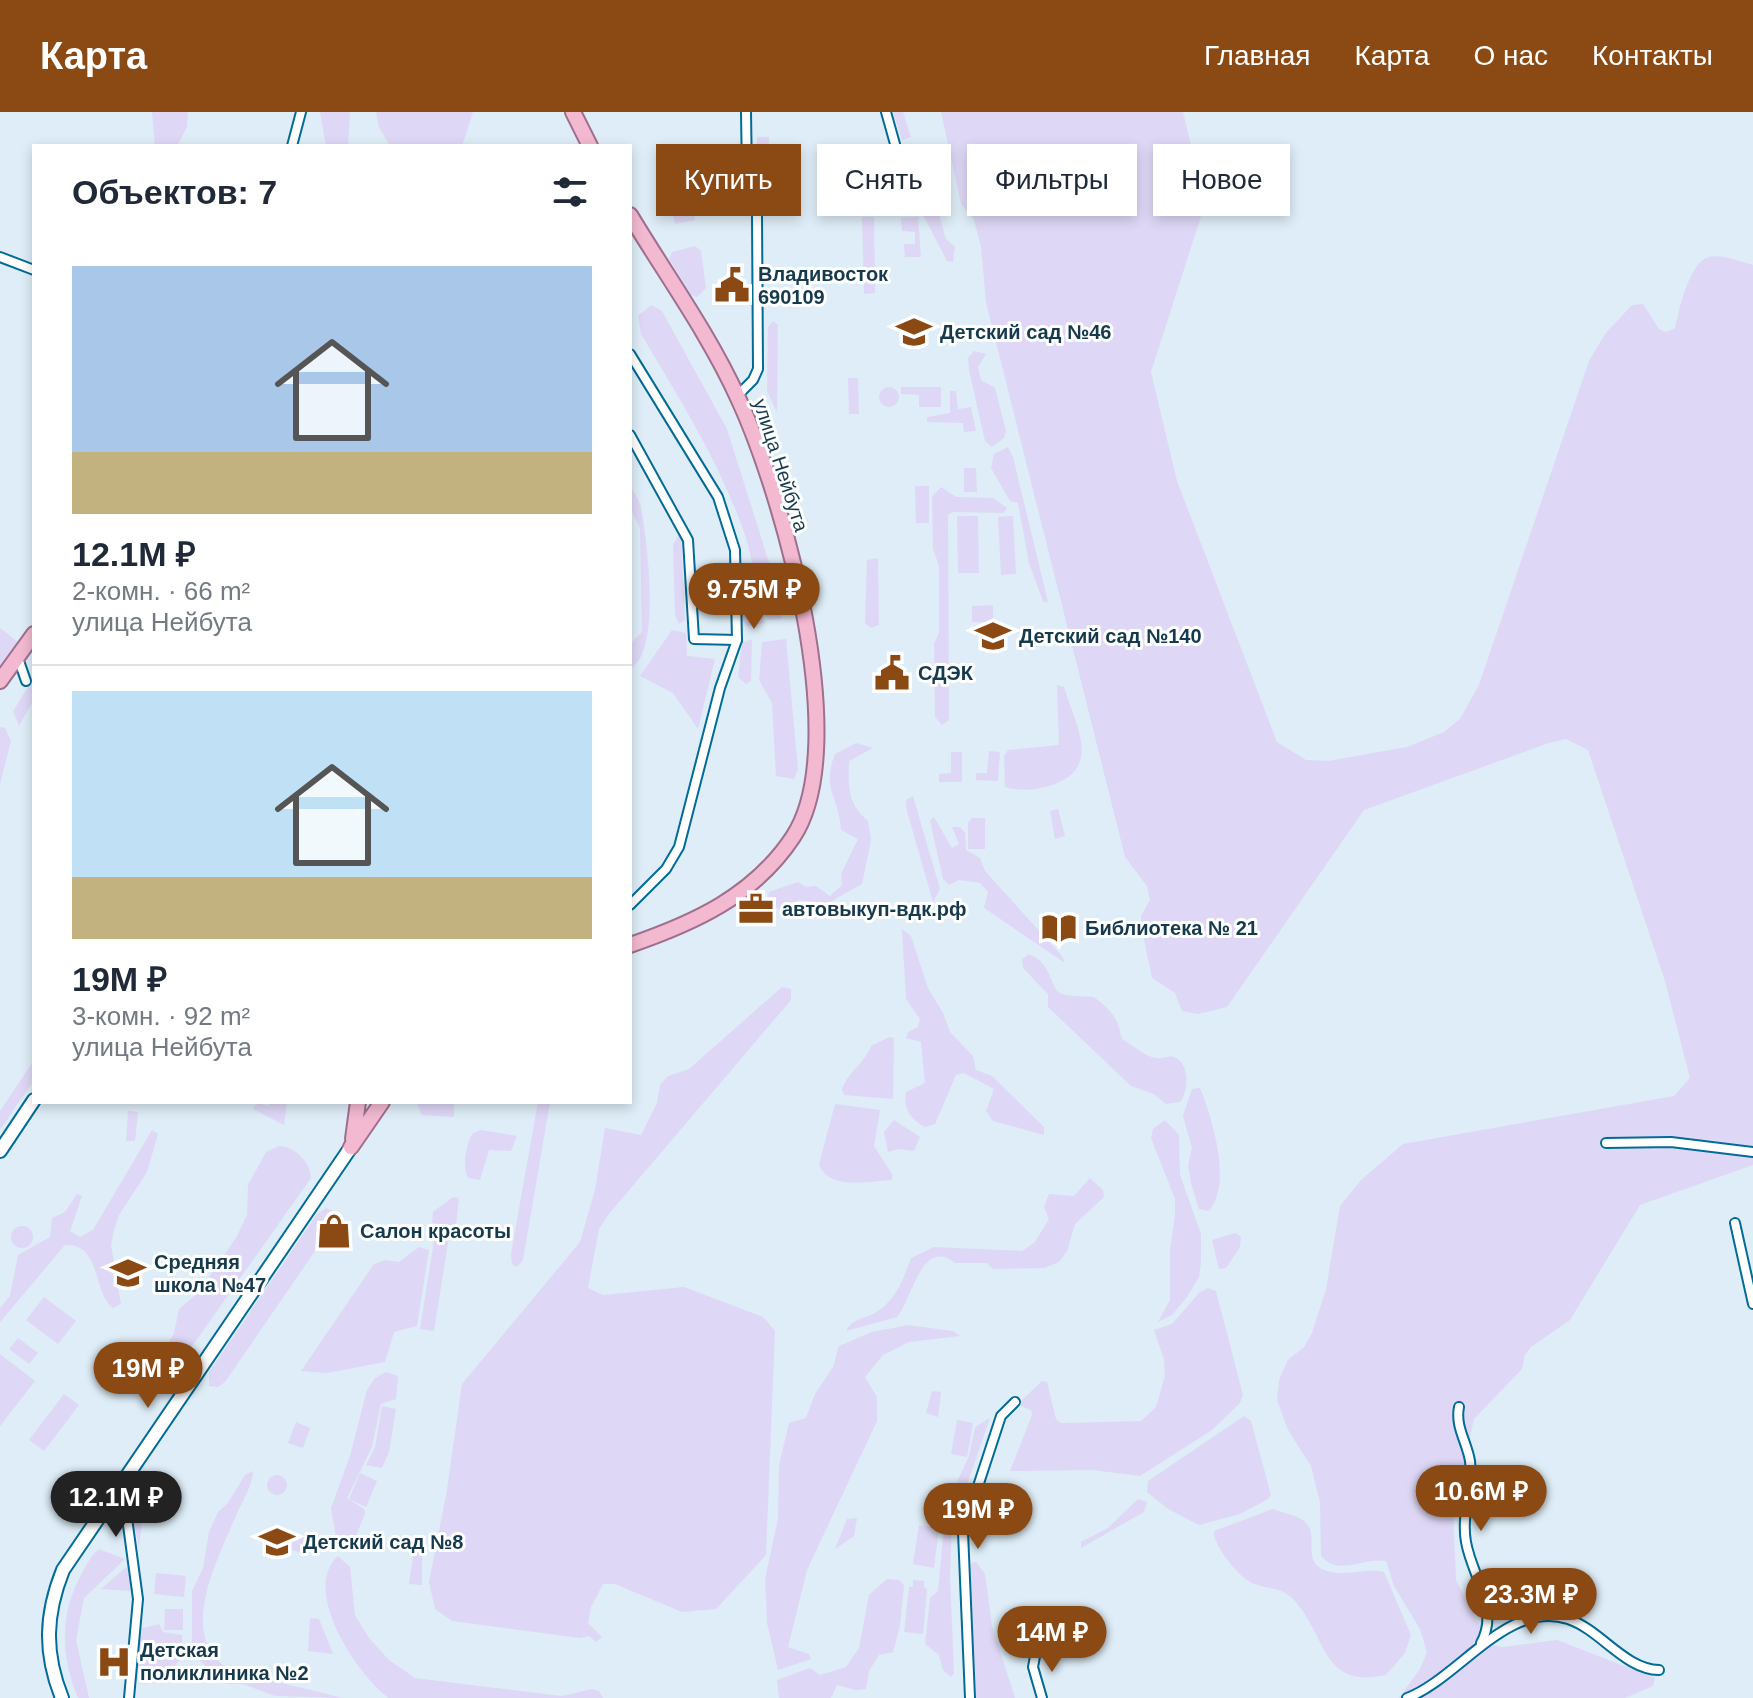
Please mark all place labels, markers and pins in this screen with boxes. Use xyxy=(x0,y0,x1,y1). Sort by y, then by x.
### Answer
place label: Владивосток 690109 xyxy=(758,263,889,308)
public building icon: Владивосток 690109 xyxy=(713,266,751,304)
school or university icon: Детский сад №46 xyxy=(895,313,933,351)
place label: Детский сад №46 xyxy=(940,321,1111,343)
pin: 9.75M ₽ xyxy=(680,563,828,631)
school or university icon: Детский сад №140 xyxy=(974,617,1012,655)
place label: Детский сад №140 xyxy=(1019,625,1202,647)
public building icon: СДЭК xyxy=(873,654,911,692)
place label: СДЭК xyxy=(918,662,974,684)
office icon: автовыкуп-вдк.рф xyxy=(737,890,775,928)
place label: автовыкуп-вдк.рф xyxy=(782,898,966,920)
library icon: Библиотека № 21 xyxy=(1040,909,1078,947)
place label: Библиотека № 21 xyxy=(1085,917,1258,939)
shop icon: Салон красоты xyxy=(315,1212,353,1250)
place label: Салон красоты xyxy=(360,1220,511,1242)
place label: Средняя школа №47 xyxy=(154,1251,266,1296)
school or university icon: Средняя школа №47 xyxy=(109,1254,147,1292)
pin: 19M ₽ xyxy=(92,1342,204,1410)
pin: 10.6M ₽ xyxy=(1407,1465,1555,1533)
pin: 12.1M ₽ xyxy=(42,1471,190,1539)
pin: 19M ₽ xyxy=(922,1483,1034,1551)
school or university icon: Детский сад №8 xyxy=(258,1523,296,1561)
place label: Детский сад №8 xyxy=(303,1531,463,1553)
pin: 23.3M ₽ xyxy=(1457,1568,1605,1636)
pin: 14M ₽ xyxy=(996,1606,1108,1674)
place label: Детская поликлиника №2 xyxy=(140,1639,309,1684)
hospital icon: Детская поликлиника №2 xyxy=(95,1643,133,1681)

